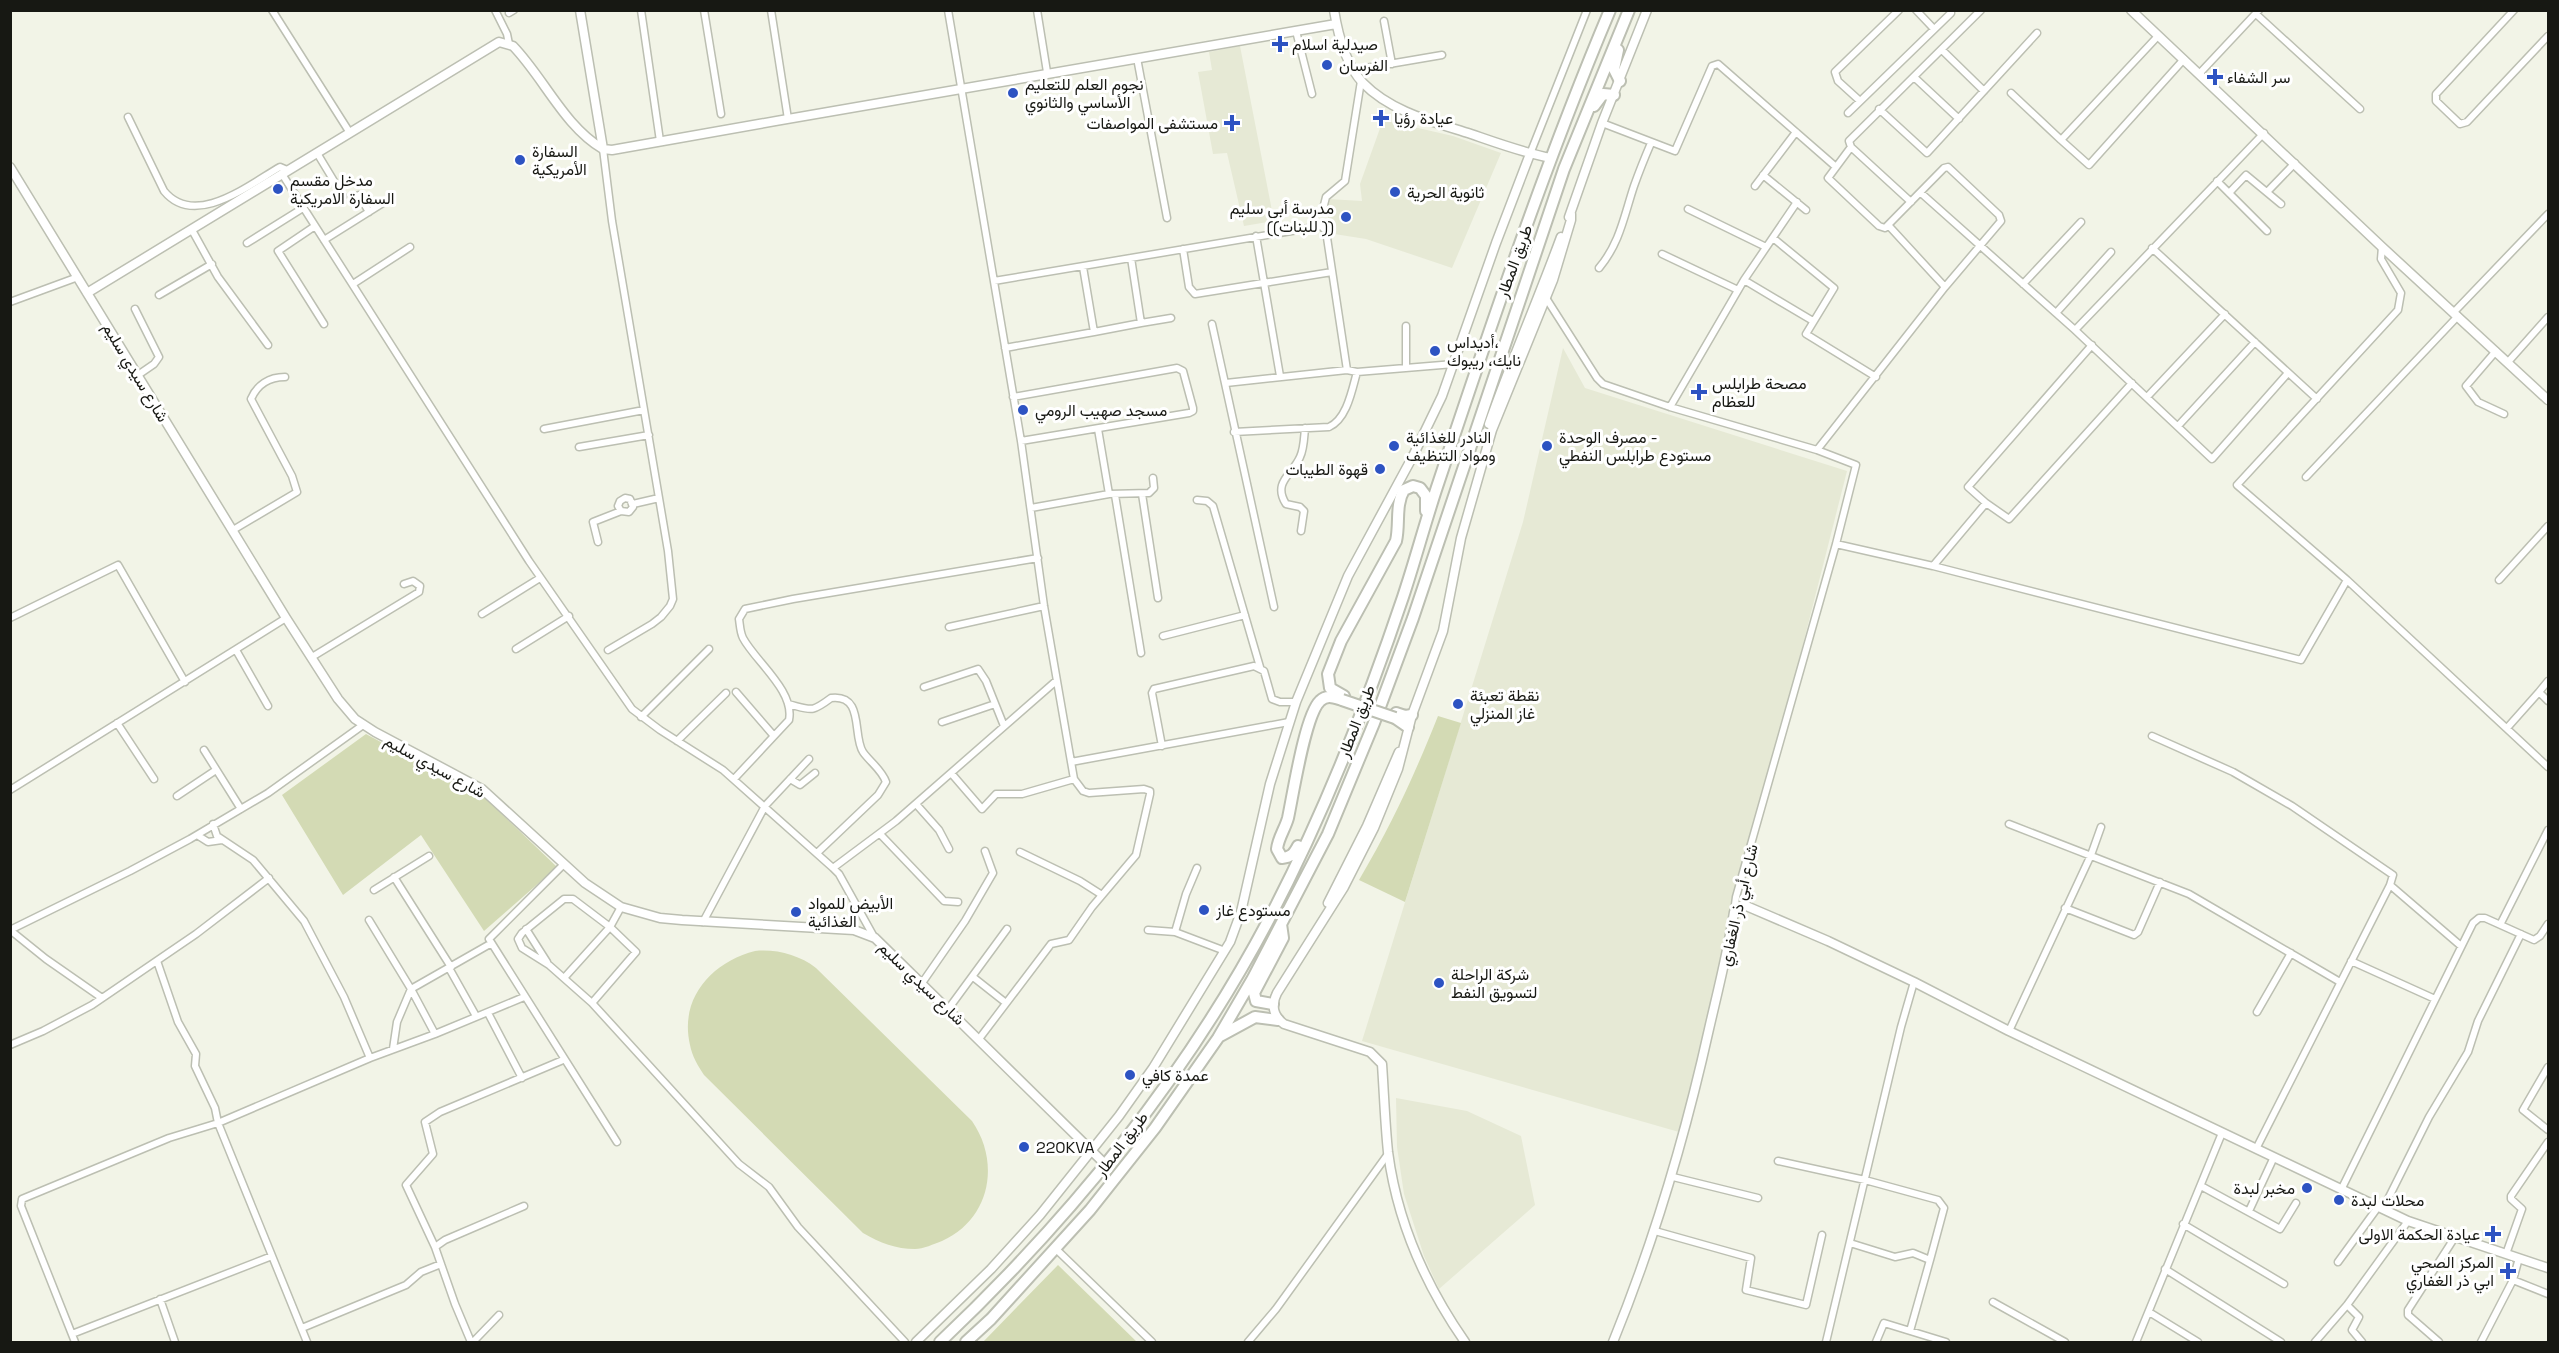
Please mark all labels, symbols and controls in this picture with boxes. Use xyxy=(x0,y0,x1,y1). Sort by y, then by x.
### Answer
place label: صيدلية اسلام xyxy=(1292,34,1378,55)
marker: صيدلية اسلام xyxy=(1273,37,1287,51)
place label: الفرسان xyxy=(1339,55,1388,76)
marker: الفرسان xyxy=(1320,58,1334,72)
place label: سر الشفاء xyxy=(2227,67,2290,88)
marker: سر الشفاء xyxy=(2208,70,2222,84)
place label: نجوم العلم للتعليم الأساسي والثانوي xyxy=(1025,74,1144,116)
marker: نجوم العلم للتعليم الأساسي والثانوي xyxy=(1006,86,1020,100)
place label: عيادة رؤيا xyxy=(1394,108,1453,129)
marker: عيادة رؤيا xyxy=(1372,109,1390,127)
place label: مستشفى المواصفات xyxy=(1086,113,1218,134)
marker: مستشفى المواصفات xyxy=(1223,114,1241,132)
place label: السفارة الأمريكية xyxy=(532,141,587,180)
marker: السفارة الأمريكية xyxy=(513,153,527,167)
place label: مدخل مقسم السفارة الامريكية xyxy=(290,170,395,209)
marker: مدخل مقسم السفارة الامريكية xyxy=(271,182,285,196)
place label: ثانوية الحرية xyxy=(1407,182,1484,203)
marker: ثانوية الحرية xyxy=(1388,185,1402,199)
place label: مدرسة أبي سليم ((للبنات )) xyxy=(1230,198,1334,237)
marker: مدرسة أبي سليم ((للبنات )) xyxy=(1339,210,1353,224)
street label: طريق المطار xyxy=(1491,222,1537,301)
street label: شارع سيدي سليم xyxy=(95,319,173,427)
place label: أديداس، نايك، ريبوك xyxy=(1447,332,1521,371)
marker: أديداس، نايك، ريبوك xyxy=(1428,344,1442,358)
place label: مصحة طرابلس للعظام xyxy=(1712,373,1806,412)
marker: مصحة طرابلس للعظام xyxy=(1690,383,1708,401)
place label: مسجد صهيب الرومي xyxy=(1035,400,1167,424)
marker: مسجد صهيب الرومي xyxy=(1016,403,1030,417)
place label: النادر للغذائية ومواد التنظيف xyxy=(1406,427,1496,466)
place label: مصرف الوحدة - مستودع طرابلس النفطي xyxy=(1559,427,1711,469)
marker: النادر للغذائية ومواد التنظيف xyxy=(1387,439,1401,453)
marker: مصرف الوحدة - مستودع طرابلس النفطي xyxy=(1540,439,1554,453)
place label: قهوة الطيبات xyxy=(1285,459,1368,480)
marker: قهوة الطيبات xyxy=(1373,462,1387,476)
street label: طريق المطار xyxy=(1333,682,1380,761)
place label: نقطة تعبئة غاز المنزلي xyxy=(1470,685,1539,727)
marker: نقطة تعبئة غاز المنزلي xyxy=(1451,697,1465,711)
street label: شارع سيدي سليم xyxy=(379,730,489,805)
street label: شارع أبي ذر الغفاري xyxy=(1714,842,1766,969)
place label: الأبيض للمواد الغذائية xyxy=(808,893,893,932)
place label: مستودع غاز xyxy=(1215,900,1291,922)
marker: مستودع غاز xyxy=(1197,903,1211,917)
marker: الأبيض للمواد الغذائية xyxy=(789,905,803,919)
street label: شارع سيدي سليم xyxy=(872,937,969,1032)
place label: شركة الراحلة لتسويق النفط xyxy=(1451,964,1537,1003)
marker: شركة الراحلة لتسويق النفط xyxy=(1432,976,1446,990)
place label: عمدة كافي xyxy=(1142,1065,1209,1089)
marker: عمدة كافي xyxy=(1123,1068,1137,1082)
street label: طريق المطار xyxy=(1090,1108,1153,1182)
place label: 220KVA xyxy=(1036,1137,1094,1158)
marker: 220KVA xyxy=(1017,1140,1031,1154)
place label: مخبر لبدة xyxy=(2234,1178,2295,1199)
marker: مخبر لبدة xyxy=(2300,1181,2314,1195)
place label: محلات لبدة xyxy=(2351,1190,2424,1211)
marker: محلات لبدة xyxy=(2332,1193,2346,1207)
place label: عيادة الحكمة الاولى xyxy=(2359,1224,2480,1245)
marker: عيادة الحكمة الاولى xyxy=(2484,1225,2502,1243)
place label: المركز الصحي ابي ذر الغفاري xyxy=(2406,1252,2494,1294)
marker: المركز الصحي ابي ذر الغفاري xyxy=(2499,1262,2517,1280)

